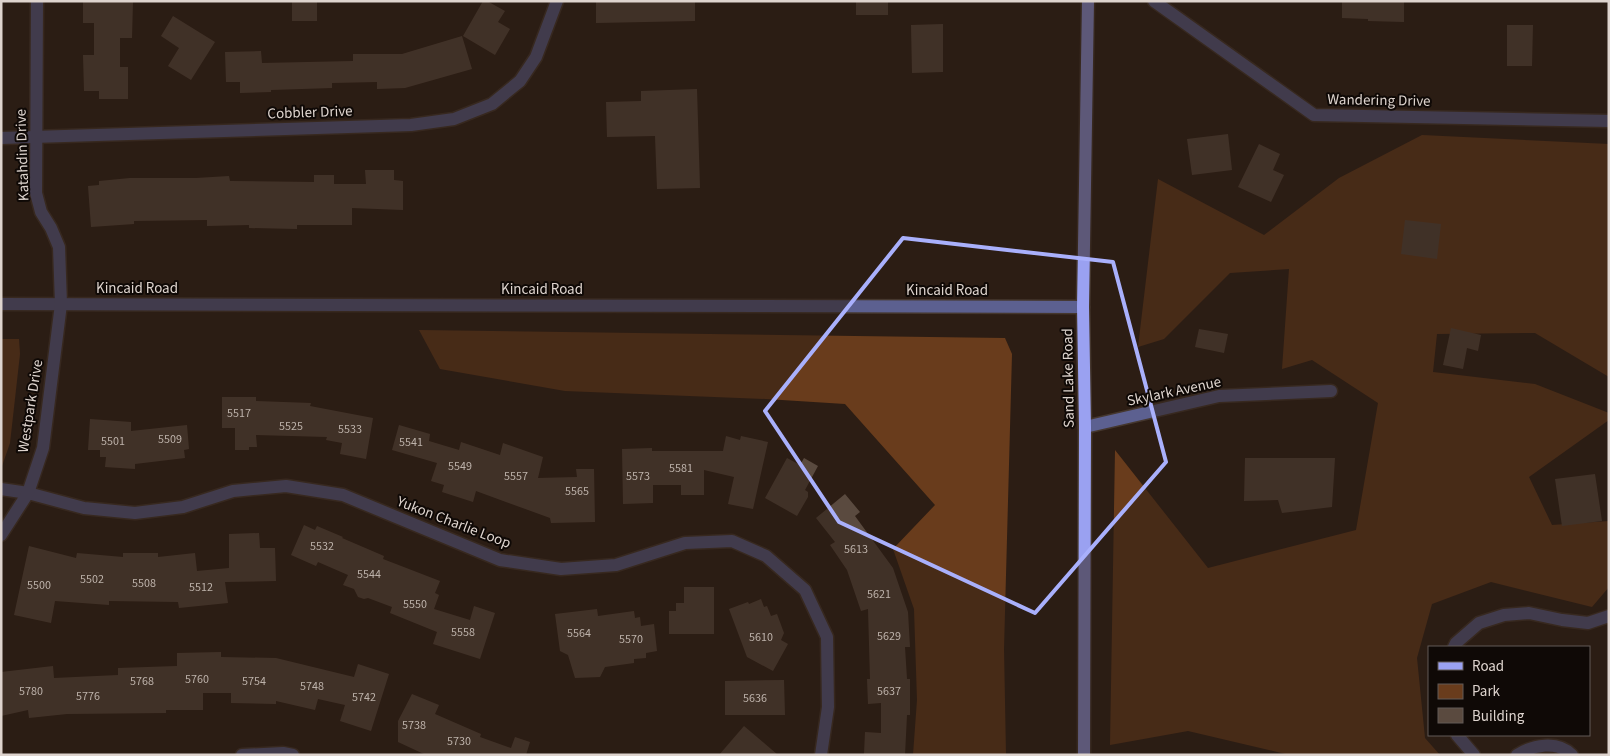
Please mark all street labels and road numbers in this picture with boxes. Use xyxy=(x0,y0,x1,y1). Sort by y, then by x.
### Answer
street label: Wandering Drive xyxy=(1327,89,1431,112)
street label: Cobbler Drive xyxy=(267,101,353,124)
street label: Katahdin Drive xyxy=(10,109,35,201)
street label: Kincaid Road xyxy=(96,278,178,299)
street label: Kincaid Road xyxy=(501,279,583,300)
street label: Kincaid Road xyxy=(906,280,988,301)
street label: Sand Lake Road xyxy=(1057,328,1080,428)
street label: Westpark Drive xyxy=(13,358,48,454)
street label: Skylark Avenue xyxy=(1125,371,1223,412)
street label: Yukon Charlie Loop xyxy=(393,491,514,554)

